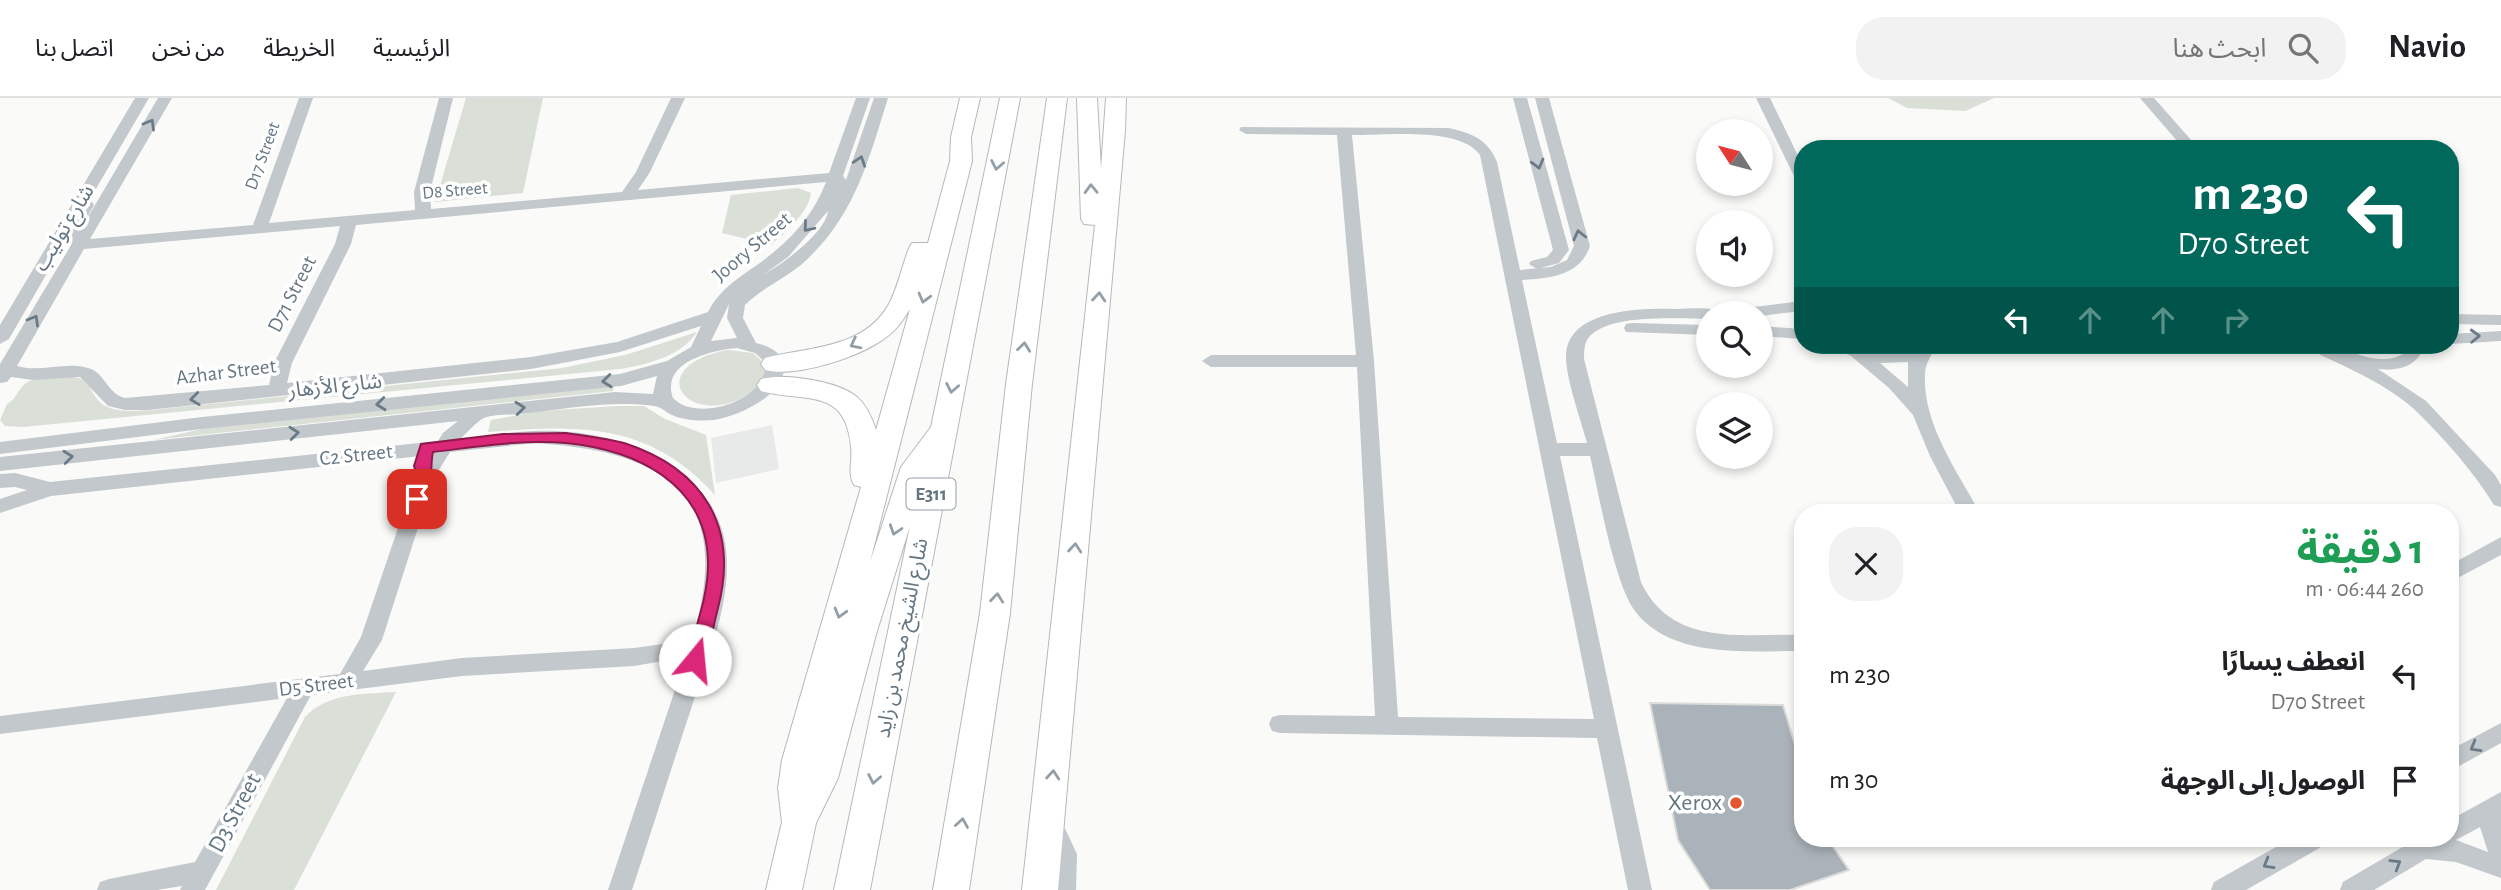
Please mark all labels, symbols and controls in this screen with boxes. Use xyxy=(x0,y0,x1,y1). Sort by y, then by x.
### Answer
search box xyxy=(1856,17,2346,80)
icon: search xyxy=(2284,29,2322,67)
text: Navio xyxy=(2388,31,2466,64)
text: ابحث هنا xyxy=(2172,36,2266,62)
text: اتصل بنا xyxy=(35,37,114,61)
text: من نحن xyxy=(152,37,225,61)
text: الخريطة xyxy=(263,37,335,61)
text: الرئيسية xyxy=(373,37,450,61)
one-way arrow xyxy=(142,118,155,131)
street label: D17 Street xyxy=(242,119,284,192)
north arrow xyxy=(1696,119,1773,196)
map controls xyxy=(1696,119,1773,469)
one-way arrow xyxy=(852,156,866,168)
one-way arrow xyxy=(1529,158,1544,170)
one-way arrow xyxy=(990,159,1005,171)
icon: left xyxy=(2333,168,2424,259)
text: 230 m xyxy=(2192,170,2309,219)
street label: D8 Street xyxy=(422,179,489,203)
street label: شارع توليب xyxy=(30,181,101,277)
one-way arrow xyxy=(1083,183,1098,194)
street label: Joory Street xyxy=(709,208,796,286)
button: sound xyxy=(1696,210,1773,287)
one-way arrow xyxy=(803,220,816,232)
text: D70 Street xyxy=(2177,228,2309,260)
one-way arrow xyxy=(1573,229,1587,241)
street label: D71 Street xyxy=(264,252,320,336)
one-way arrow xyxy=(1091,291,1106,302)
one-way arrow xyxy=(918,292,932,304)
button: search xyxy=(1696,301,1773,378)
icon: left xyxy=(1998,301,2036,339)
icon: ahead xyxy=(2071,301,2109,339)
icon: ahead xyxy=(2144,301,2182,339)
icon: right xyxy=(2217,301,2255,339)
one-way arrow xyxy=(26,314,39,327)
one-way arrow xyxy=(2470,329,2481,344)
one-way arrow xyxy=(850,336,862,350)
one-way arrow xyxy=(1016,341,1031,353)
street label: Azhar Street xyxy=(175,355,278,389)
street label: شارع الأزهار xyxy=(286,370,383,405)
one-way arrow xyxy=(602,374,613,389)
one-way arrow xyxy=(946,382,961,394)
one-way arrow xyxy=(189,391,201,406)
button: layers xyxy=(1696,392,1773,469)
one-way arrow xyxy=(375,397,387,412)
one-way arrow xyxy=(515,401,526,416)
one-way arrow xyxy=(288,425,300,440)
street label: C2 Street xyxy=(318,441,394,469)
one-way arrow xyxy=(63,450,74,465)
pin xyxy=(387,469,447,529)
road number: E311 xyxy=(906,478,956,510)
icon: arrive xyxy=(398,480,436,518)
one-way arrow xyxy=(888,524,903,536)
button: close xyxy=(1829,527,1903,601)
text: 1 دقيقة xyxy=(2297,529,2424,571)
street label: شارع الشيخ محمد بن زايد xyxy=(872,536,936,740)
one-way arrow xyxy=(1067,542,1082,553)
text: 260 m · 06:44 xyxy=(2305,578,2424,601)
one-way arrow xyxy=(989,592,1004,603)
one-way arrow xyxy=(834,607,849,619)
position arrow xyxy=(658,623,732,697)
text: انعطف يسارًا xyxy=(2221,649,2365,675)
icon: left xyxy=(2386,657,2424,695)
text: 230 m xyxy=(1829,662,1890,688)
street label: D5 Street xyxy=(277,670,355,700)
text: D70 Street xyxy=(2270,691,2365,714)
one-way arrow xyxy=(2470,739,2483,752)
icon: arrive xyxy=(2386,762,2424,800)
text: 30 m xyxy=(1829,767,1879,793)
text: الوصول إلى الوجهة xyxy=(2161,768,2365,794)
street label: D3 Street xyxy=(204,769,266,857)
one-way arrow xyxy=(1045,769,1060,780)
one-way arrow xyxy=(867,773,882,785)
place label: Xerox xyxy=(1668,791,1723,815)
marker: Xerox xyxy=(1728,795,1744,811)
one-way arrow xyxy=(954,817,969,828)
one-way arrow xyxy=(2263,856,2276,869)
one-way arrow xyxy=(2388,859,2401,872)

